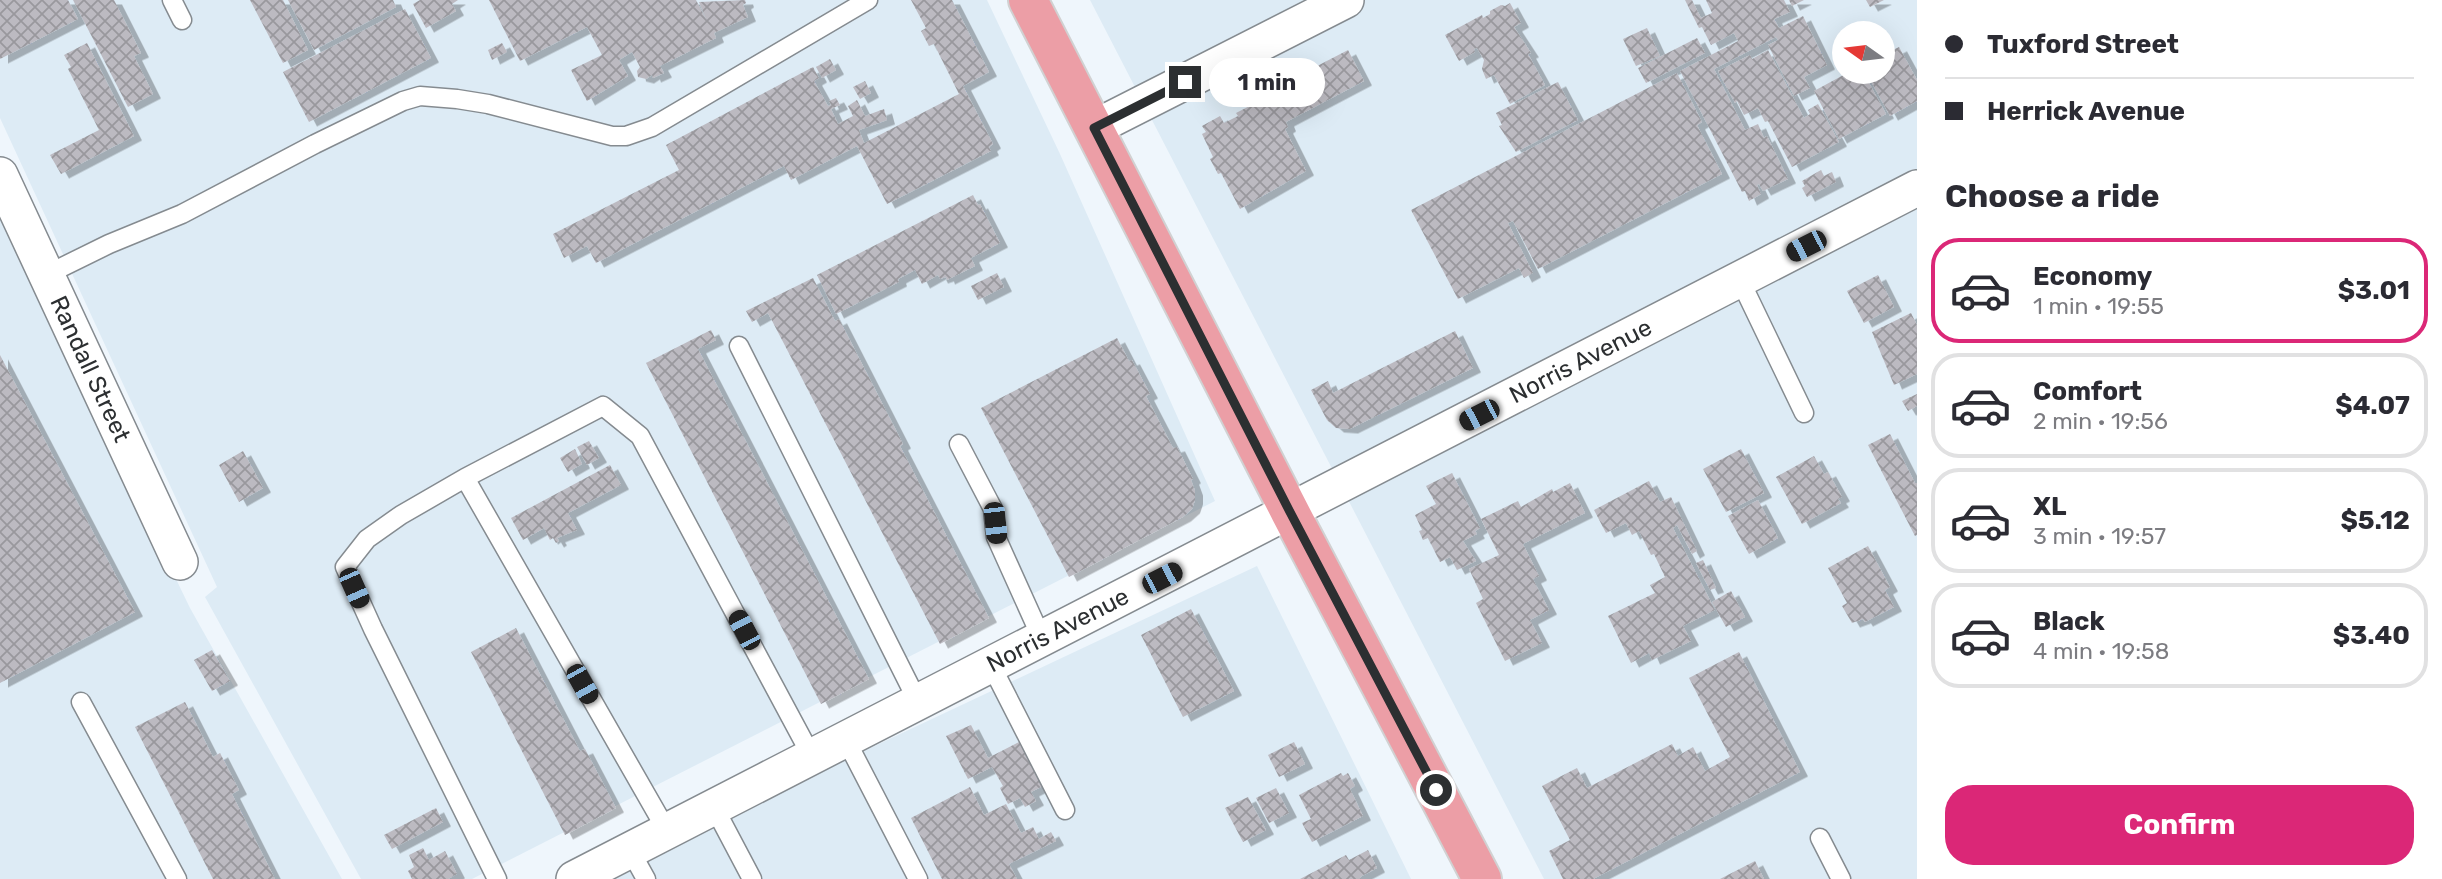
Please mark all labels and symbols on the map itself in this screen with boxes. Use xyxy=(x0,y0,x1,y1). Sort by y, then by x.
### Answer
north arrow xyxy=(1832,21,1895,84)
callout: 1 min xyxy=(1210,57,1325,106)
route end xyxy=(1169,66,1201,98)
car xyxy=(1783,227,1830,265)
street label: Randall Street xyxy=(44,291,136,447)
street label: Norris Avenue xyxy=(1505,313,1656,409)
car xyxy=(1456,396,1503,434)
car xyxy=(983,501,1008,545)
car xyxy=(1139,559,1186,597)
car xyxy=(336,565,373,611)
street label: Norris Avenue xyxy=(982,582,1134,678)
car xyxy=(725,607,764,653)
car xyxy=(563,661,602,707)
route start xyxy=(1420,774,1452,806)

